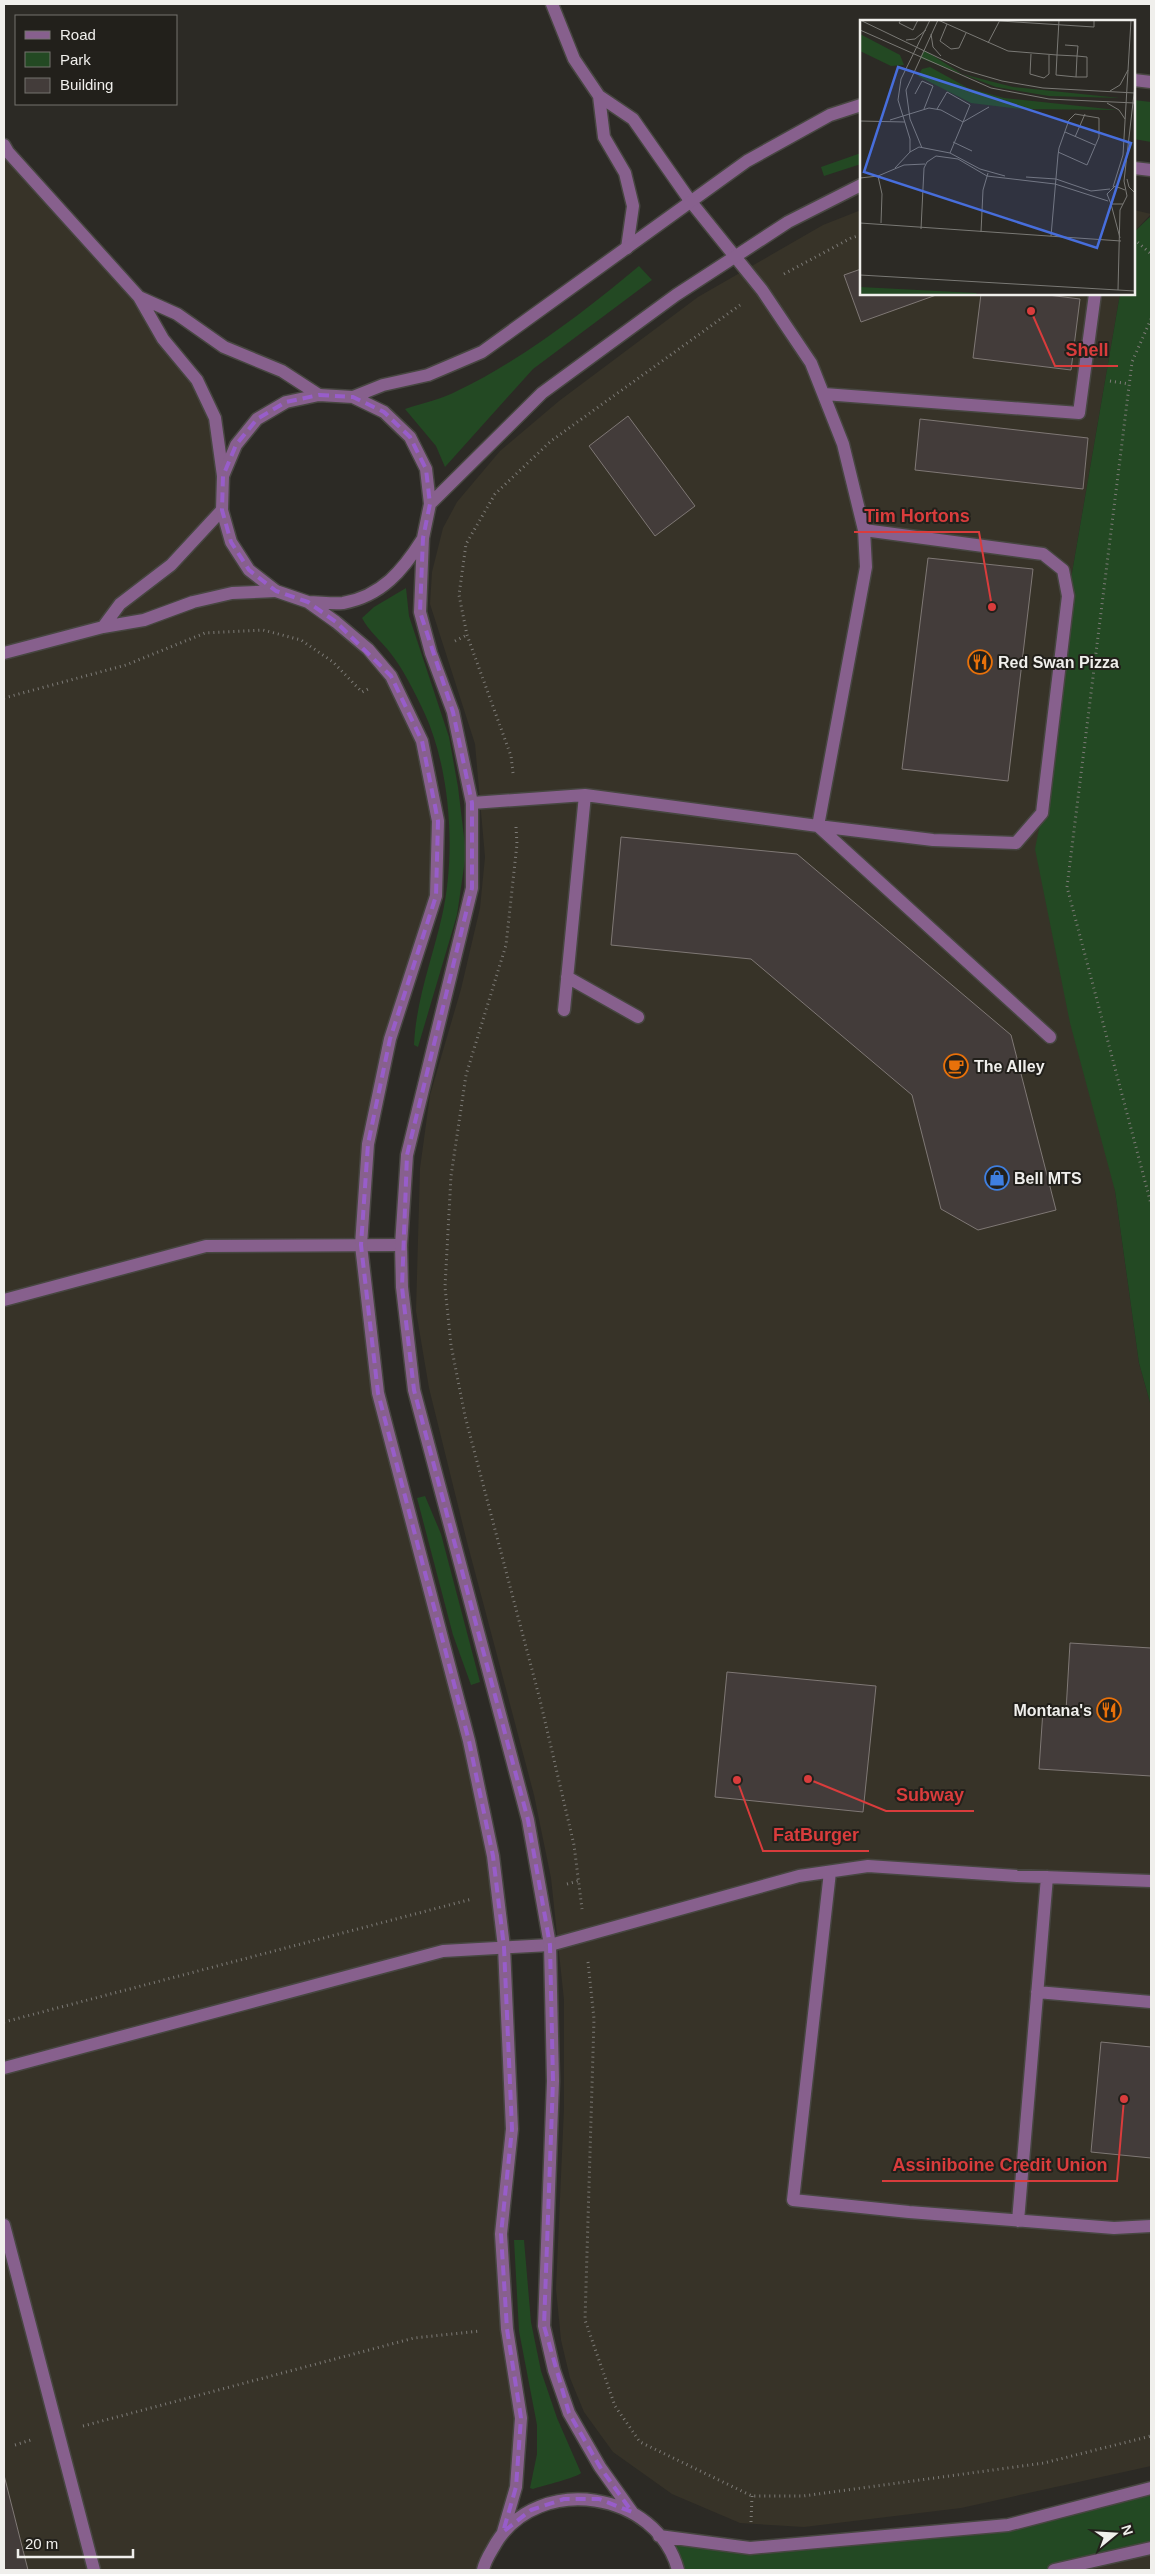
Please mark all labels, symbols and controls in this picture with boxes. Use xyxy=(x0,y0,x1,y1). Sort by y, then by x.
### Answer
legend xyxy=(15,15,178,105)
inset map xyxy=(860,20,1135,295)
text: Road xyxy=(60,26,96,43)
text: Park xyxy=(60,51,91,68)
text: Building xyxy=(60,76,113,93)
callout: Shell xyxy=(1055,333,1118,366)
text: Shell xyxy=(1065,340,1109,360)
callout: Tim Hortons xyxy=(854,499,979,532)
text: Tim Hortons xyxy=(864,506,970,526)
restaurant icon: Red Swan Pizza xyxy=(967,649,993,675)
place label: Red Swan Pizza xyxy=(998,654,1119,671)
cafe icon: The Alley xyxy=(943,1053,969,1079)
place label: The Alley xyxy=(974,1058,1045,1075)
shop icon: Bell MTS xyxy=(984,1165,1010,1191)
place label: Bell MTS xyxy=(1014,1170,1082,1187)
restaurant icon: Montana's xyxy=(1096,1697,1122,1723)
place label: Montana's xyxy=(1014,1702,1092,1719)
callout: Subway xyxy=(886,1778,974,1811)
text: Subway xyxy=(896,1785,964,1805)
callout: FatBurger xyxy=(763,1818,869,1851)
text: FatBurger xyxy=(773,1825,859,1845)
callout: Assiniboine Credit Union xyxy=(882,2148,1117,2181)
text: Assiniboine Credit Union xyxy=(892,2155,1108,2175)
north arrow xyxy=(1090,2509,1140,2559)
text: N xyxy=(1118,2523,1137,2537)
scale bar xyxy=(18,2526,132,2558)
text: 20 m xyxy=(25,2535,58,2552)

